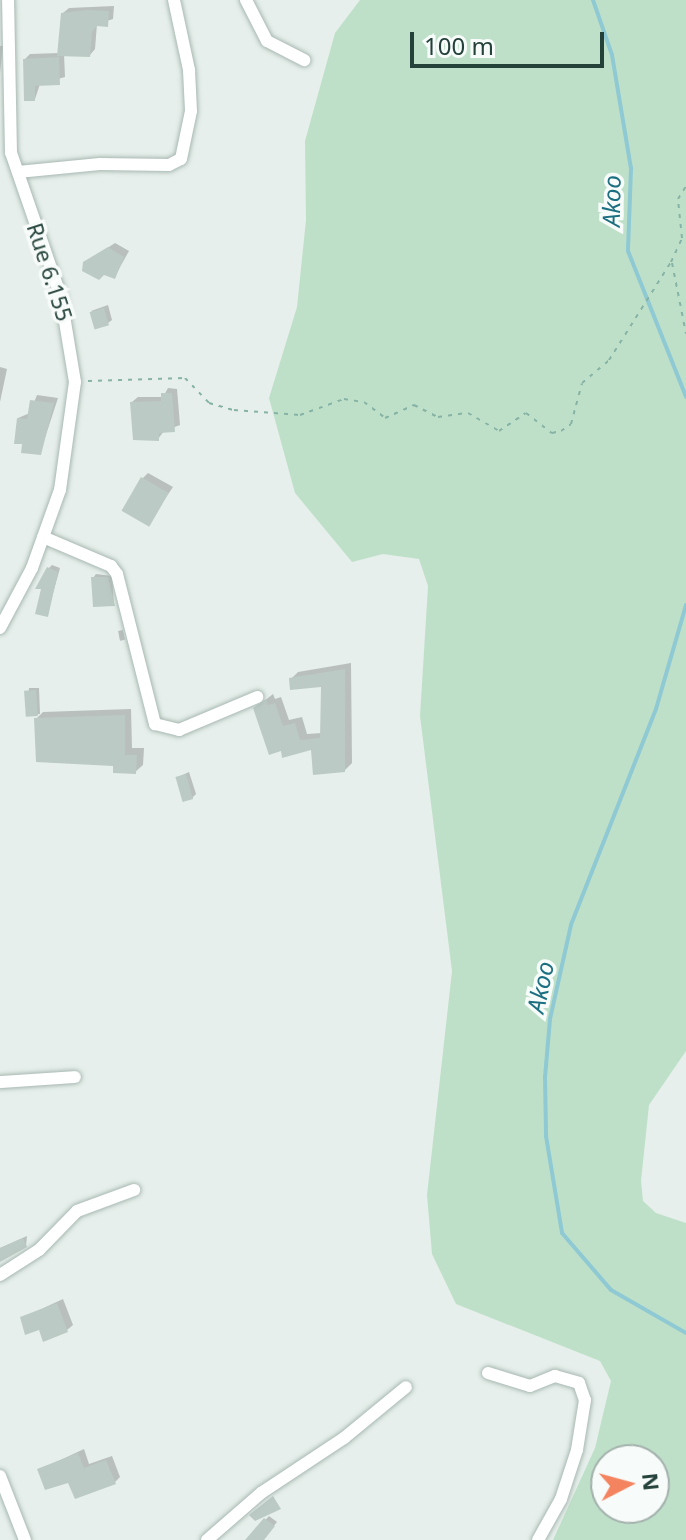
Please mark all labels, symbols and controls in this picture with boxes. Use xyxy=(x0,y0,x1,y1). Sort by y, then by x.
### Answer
scale bar xyxy=(414,16,608,66)
text: 100 m xyxy=(424,29,494,62)
water label: Akoo xyxy=(596,175,626,227)
street label: Rue 6.155 xyxy=(22,220,78,324)
water label: Akoo xyxy=(521,959,559,1015)
north arrow xyxy=(590,1444,670,1524)
text: N xyxy=(636,1471,668,1492)

